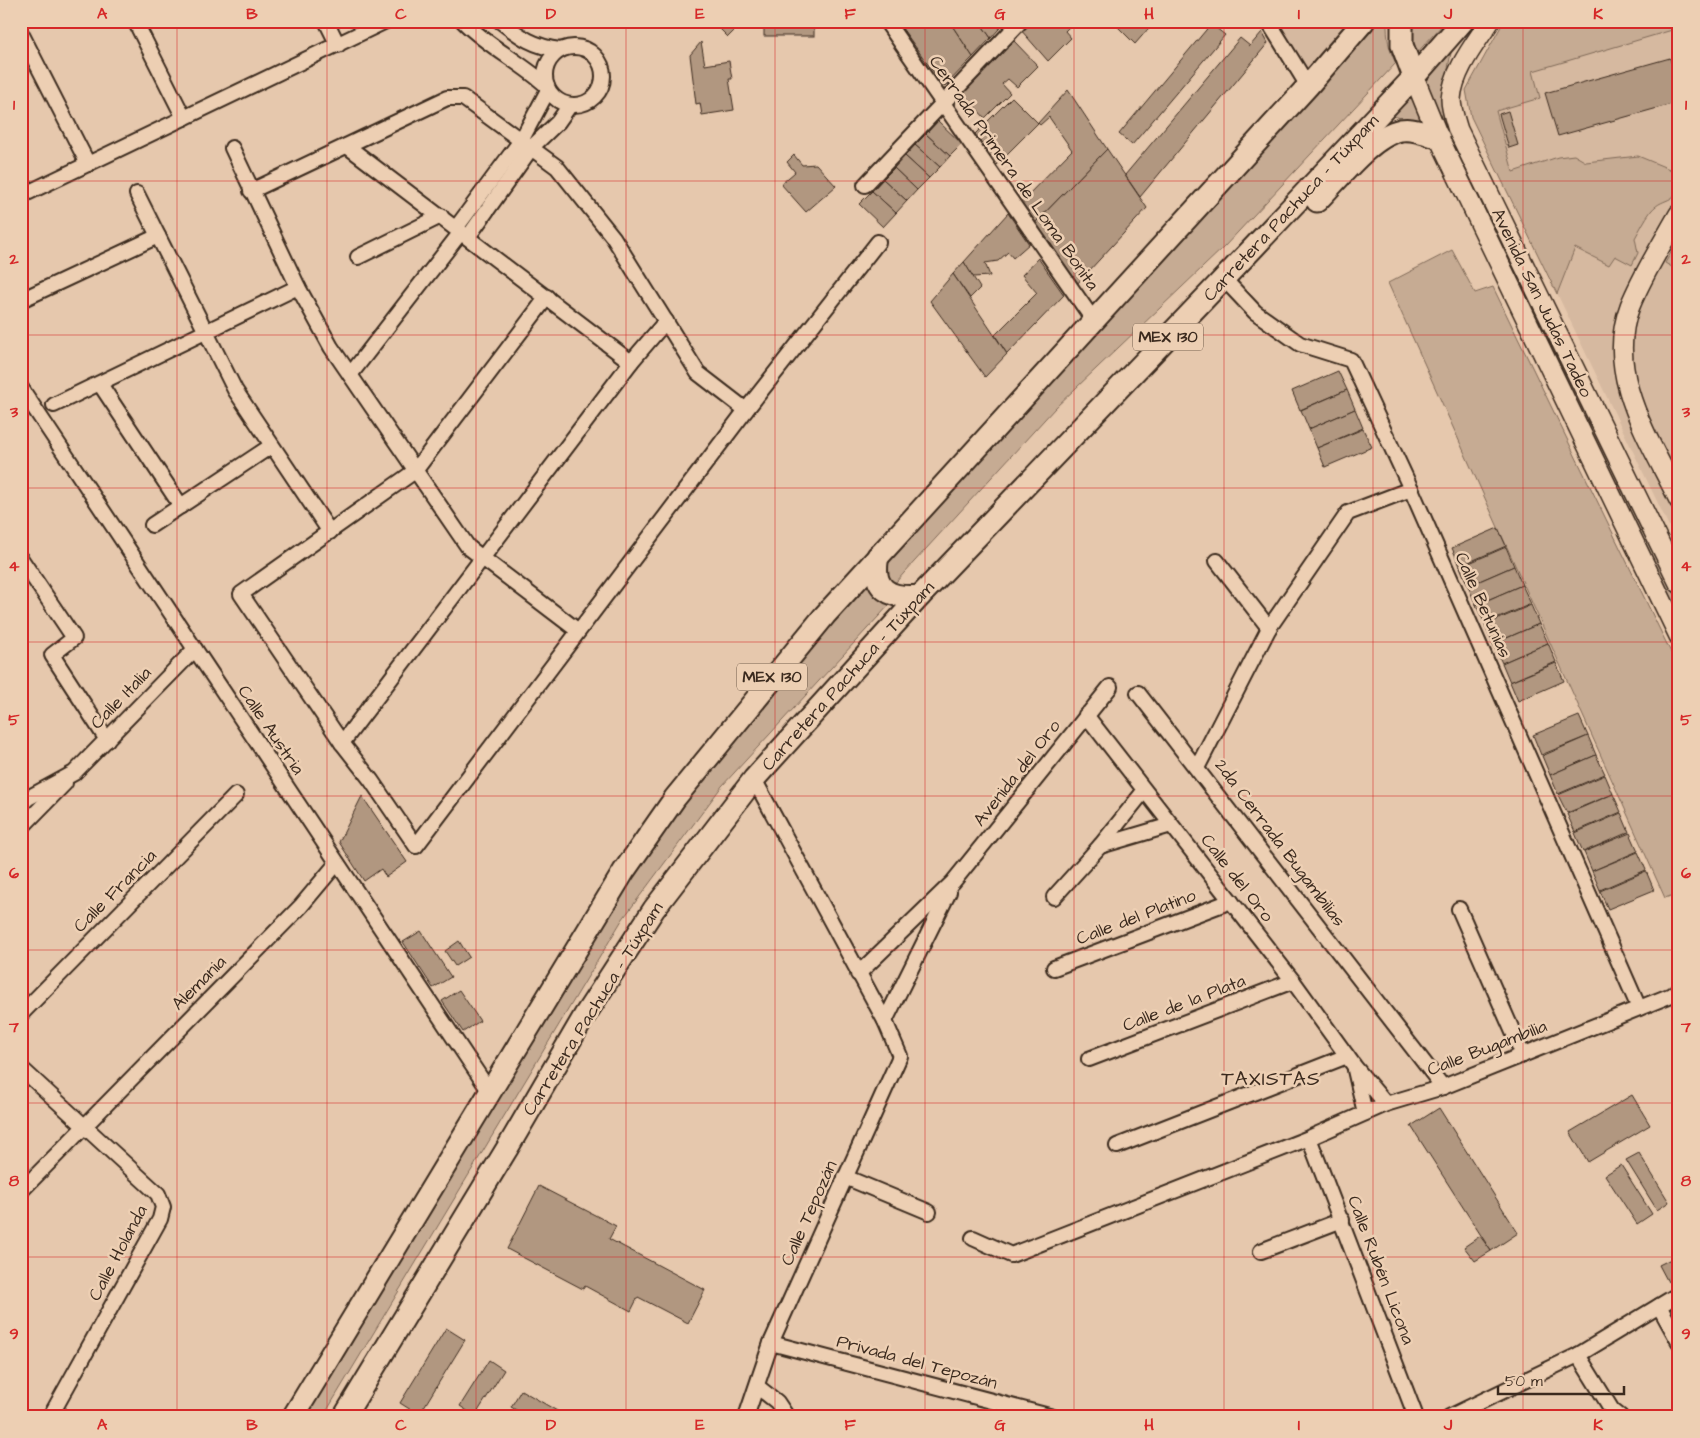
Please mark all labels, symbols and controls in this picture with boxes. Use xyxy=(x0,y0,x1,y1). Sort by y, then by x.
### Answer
text: A xyxy=(97,3,108,25)
text: B xyxy=(246,3,258,25)
text: C xyxy=(395,3,407,25)
text: D xyxy=(546,3,557,25)
text: E xyxy=(695,3,705,25)
text: F xyxy=(844,3,856,25)
text: G xyxy=(994,3,1006,25)
text: H xyxy=(1144,3,1154,25)
text: I xyxy=(1298,3,1300,25)
text: J xyxy=(1443,3,1453,25)
text: K xyxy=(1593,3,1603,25)
street label: Cerrada Primera de Loma Bonita xyxy=(923,51,1105,295)
text: 1 xyxy=(13,94,16,116)
text: 1 xyxy=(1685,94,1688,116)
street label: Carretera Pachuca - Túxpam xyxy=(1197,109,1385,307)
street label: Avenida San Judas Tadeo xyxy=(1485,204,1599,402)
text: 2 xyxy=(8,248,19,270)
text: 2 xyxy=(1680,248,1691,270)
road number: MEX 130 xyxy=(1133,324,1203,351)
text: 3 xyxy=(9,401,19,423)
text: 3 xyxy=(1681,401,1691,423)
street label: Calle Betunias xyxy=(1449,548,1517,662)
text: 4 xyxy=(9,555,20,577)
text: 4 xyxy=(1681,555,1692,577)
street label: Carretera Pachuca - Túxpam xyxy=(756,576,940,776)
street label: Calle Italia xyxy=(85,661,157,735)
road number: MEX 130 xyxy=(737,664,807,690)
street label: Calle Austria xyxy=(232,680,310,780)
text: 5 xyxy=(8,709,20,731)
text: 5 xyxy=(1680,709,1692,731)
street label: Avenida del Oro xyxy=(967,714,1067,832)
street label: 2da Cerrada Bugambilias xyxy=(1208,754,1351,933)
street label: Calle del Oro xyxy=(1195,829,1279,927)
street label: Calle Francia xyxy=(68,844,162,938)
text: 6 xyxy=(9,862,19,884)
text: 6 xyxy=(1681,862,1691,884)
street label: Calle del Platino xyxy=(1073,883,1199,951)
street label: Carretera Pachuca - Túxpam xyxy=(517,897,669,1121)
street label: Alemania xyxy=(166,950,232,1016)
street label: Calle de la Plata xyxy=(1119,968,1249,1038)
street label: Calle Bugambilia xyxy=(1423,1014,1551,1083)
text: 7 xyxy=(8,1016,19,1038)
text: 7 xyxy=(1680,1016,1691,1038)
district label: TAXISTAS xyxy=(1221,1065,1321,1093)
street label: Calle Tepozán xyxy=(775,1156,843,1270)
text: 8 xyxy=(9,1170,20,1192)
text: 8 xyxy=(1681,1170,1692,1192)
street label: Calle Rubén Licona xyxy=(1341,1192,1421,1348)
street label: Calle Holanda xyxy=(82,1201,154,1305)
text: 9 xyxy=(9,1323,19,1345)
text: 9 xyxy=(1681,1323,1691,1345)
street label: Privada del Tepozán xyxy=(834,1329,1000,1395)
scale bar xyxy=(1498,1363,1624,1395)
text: 50 m xyxy=(1505,1371,1543,1392)
text: A xyxy=(97,1414,108,1436)
text: B xyxy=(246,1414,258,1436)
text: C xyxy=(395,1414,407,1436)
text: D xyxy=(546,1414,557,1436)
text: E xyxy=(695,1414,705,1436)
text: F xyxy=(844,1414,856,1436)
text: G xyxy=(994,1414,1006,1436)
text: H xyxy=(1144,1414,1154,1436)
text: I xyxy=(1298,1414,1300,1436)
text: J xyxy=(1443,1414,1453,1436)
text: K xyxy=(1593,1414,1603,1436)

